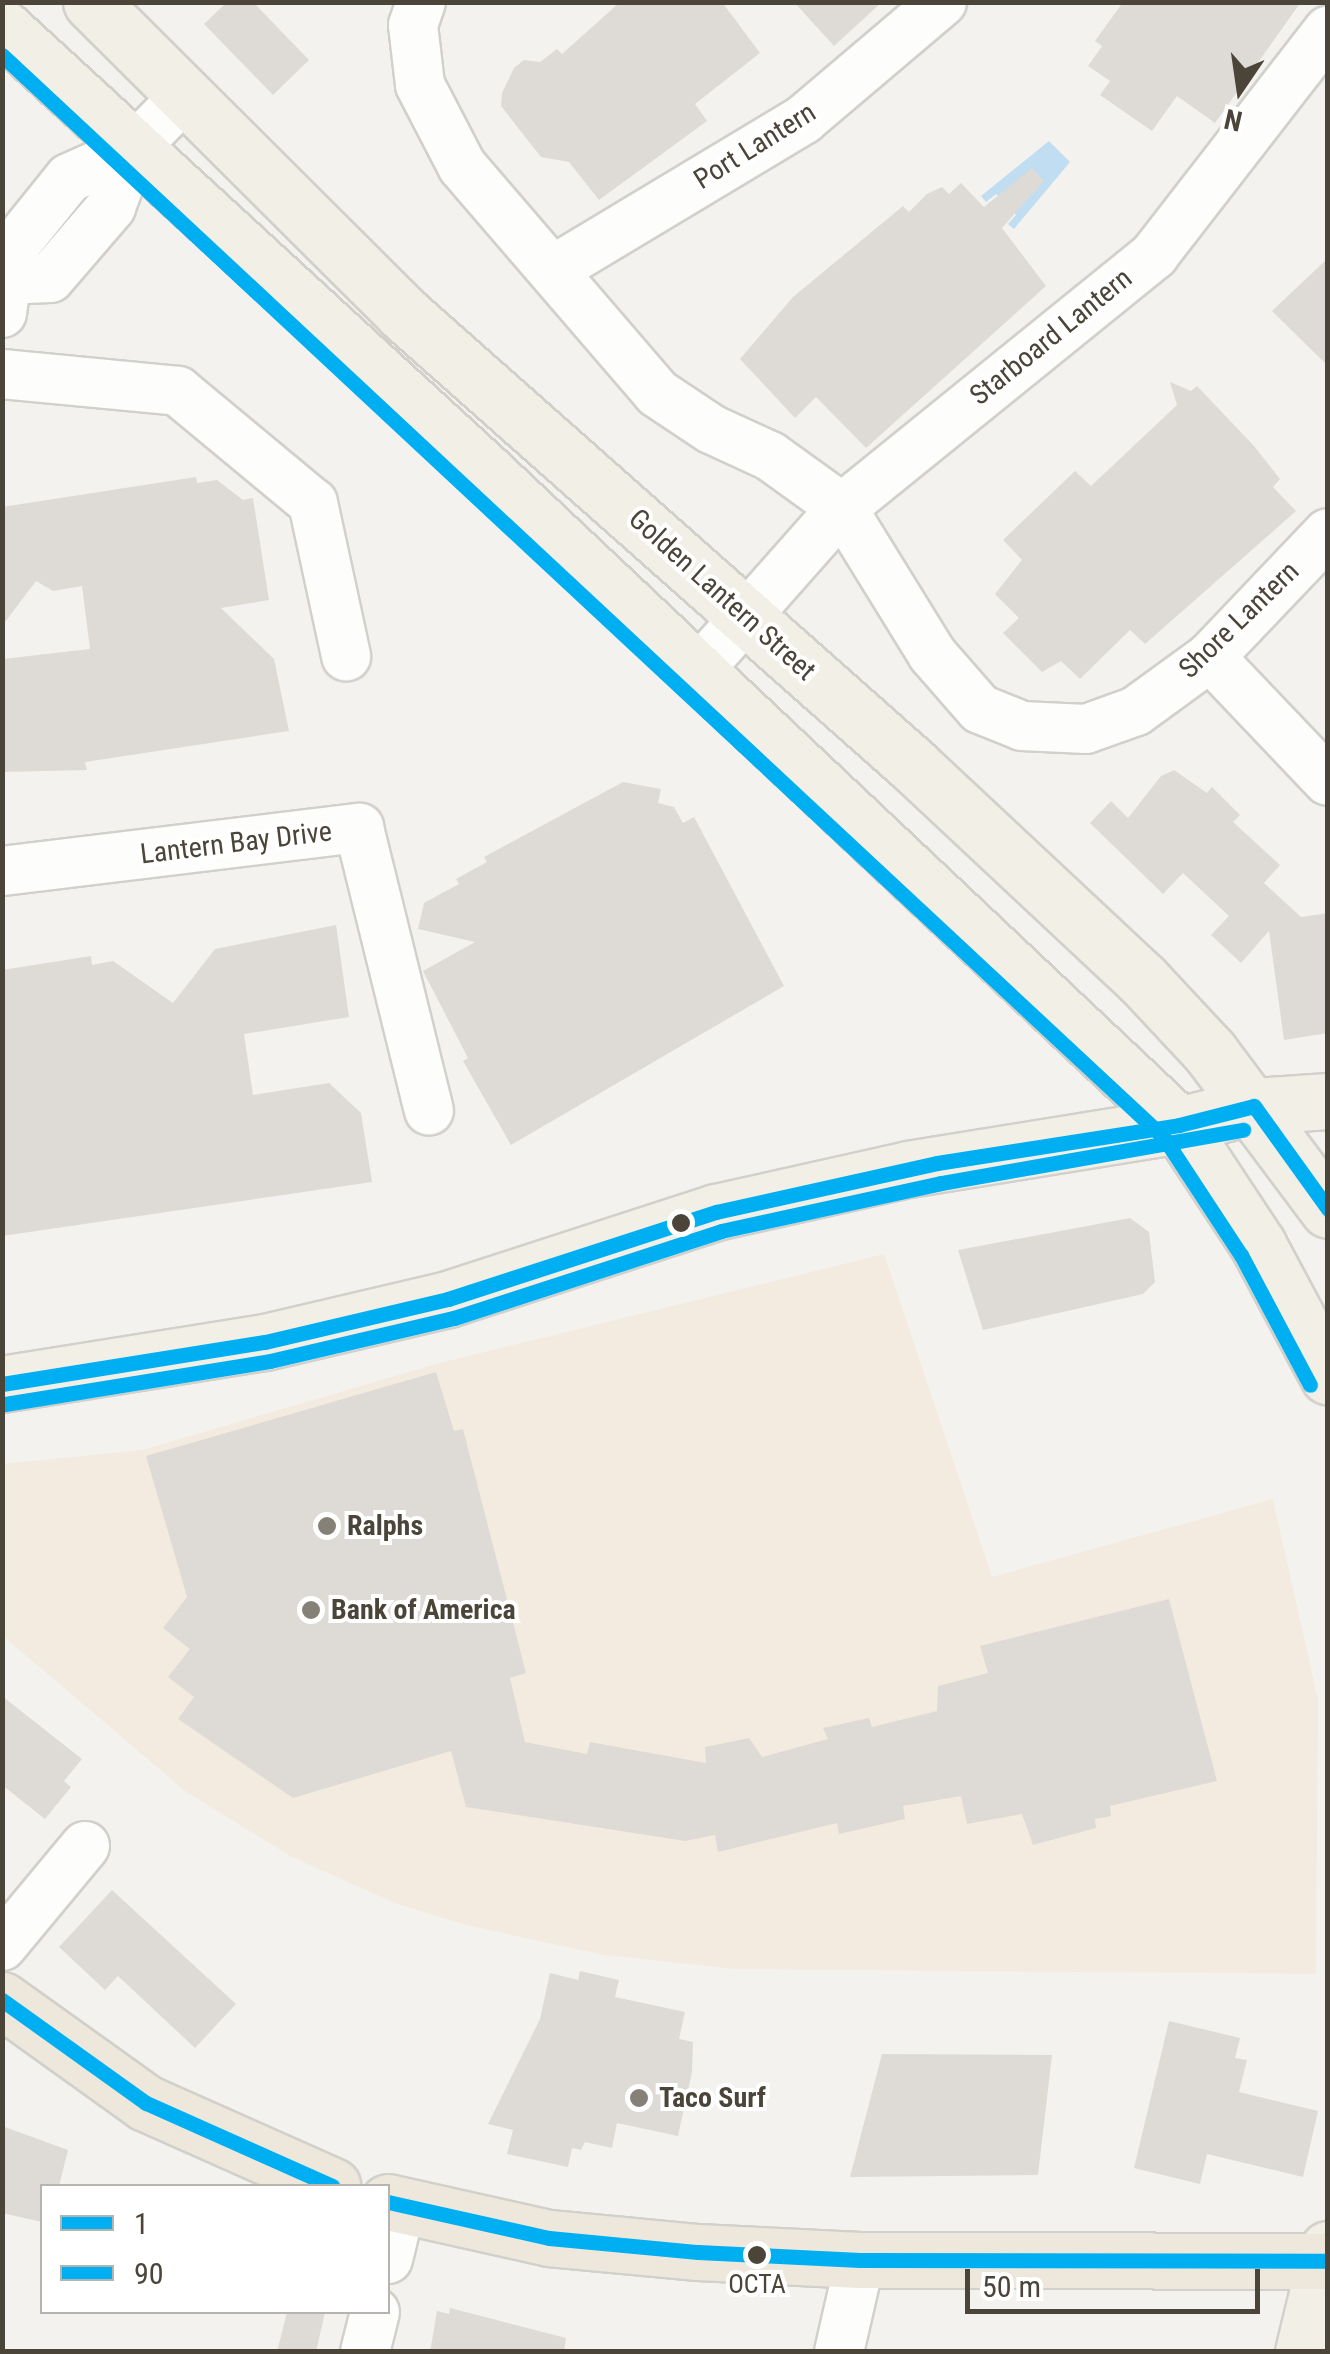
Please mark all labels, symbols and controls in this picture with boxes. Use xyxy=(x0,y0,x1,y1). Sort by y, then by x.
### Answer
north arrow xyxy=(1190,40,1290,140)
street label: Port Lantern xyxy=(688,95,822,197)
text: N xyxy=(1221,102,1245,138)
street label: Starboard Lantern xyxy=(963,262,1139,412)
street label: Golden Lantern Street xyxy=(622,502,822,688)
street label: Shore Lantern xyxy=(1172,555,1306,685)
street label: Lantern Bay Drive xyxy=(138,815,334,871)
unlabelled marker xyxy=(671,1213,691,1233)
place label: Ralphs xyxy=(347,1509,423,1543)
marker: Ralphs xyxy=(316,1515,338,1537)
place label: Bank of America xyxy=(331,1593,516,1627)
marker: Bank of America xyxy=(300,1599,322,1621)
place label: Taco Surf xyxy=(659,2081,766,2115)
marker: Taco Surf xyxy=(628,2087,650,2109)
legend xyxy=(40,2184,390,2314)
text: 1 xyxy=(134,2206,149,2241)
marker: OCTA xyxy=(747,2245,767,2265)
scale bar xyxy=(970,2249,1265,2311)
text: 90 xyxy=(134,2256,164,2291)
place label: OCTA xyxy=(728,2269,786,2301)
text: 50 m xyxy=(982,2269,1041,2304)

